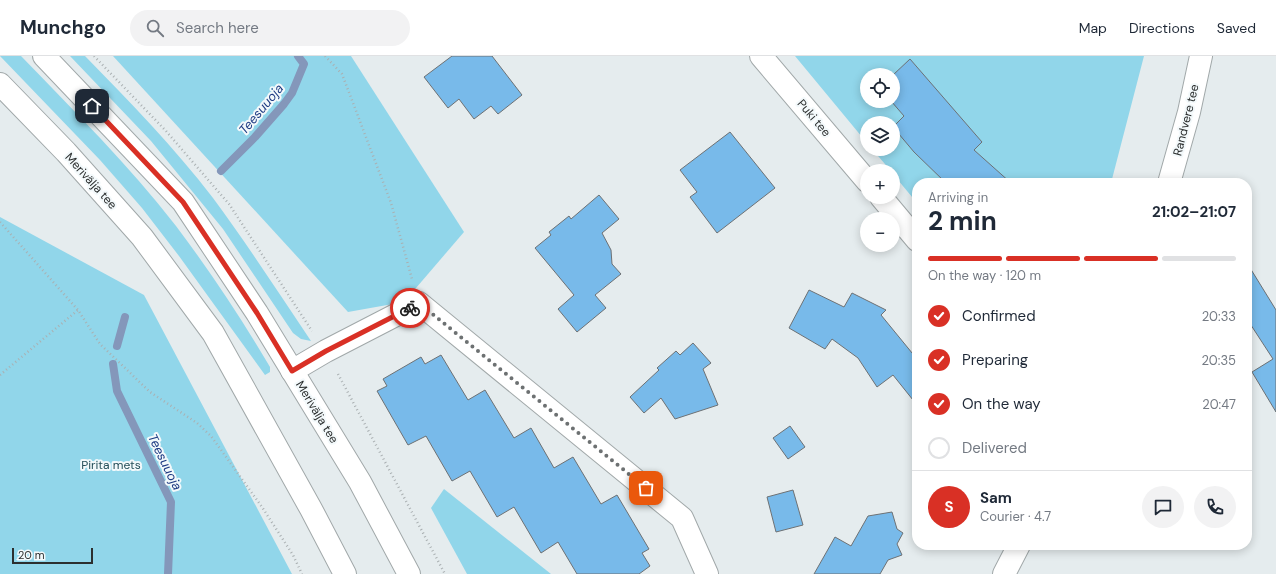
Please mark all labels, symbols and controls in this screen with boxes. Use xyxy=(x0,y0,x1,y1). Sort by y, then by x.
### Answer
search box xyxy=(130,10,410,46)
text: Munchgo xyxy=(20,15,106,40)
icon: search xyxy=(144,17,166,39)
text: Search here xyxy=(176,18,259,38)
text: Map xyxy=(1079,19,1107,37)
text: Directions xyxy=(1129,19,1195,37)
text: Saved xyxy=(1217,19,1256,37)
map controls xyxy=(860,68,900,252)
button: locate xyxy=(860,68,900,108)
water label: Teesuuoja xyxy=(235,80,287,138)
street label: Randvere tee xyxy=(1169,82,1203,157)
pin xyxy=(75,89,109,123)
icon: home xyxy=(81,95,103,117)
street label: Puki tee xyxy=(794,96,834,140)
button: layers xyxy=(860,116,900,156)
street label: Merivälja tee xyxy=(62,150,121,213)
button: + xyxy=(860,164,900,204)
text: Arriving in xyxy=(928,189,988,206)
text: 21:02–21:07 xyxy=(1152,202,1236,222)
text: 2 min xyxy=(928,204,997,238)
button: − xyxy=(860,212,900,252)
text: On the way · 120 m xyxy=(928,267,1041,284)
courier xyxy=(390,288,430,328)
icon: bike xyxy=(399,297,421,319)
icon: check xyxy=(928,305,950,327)
text: Confirmed xyxy=(962,306,1036,326)
text: 20:33 xyxy=(1202,308,1236,325)
icon: check xyxy=(928,349,950,371)
text: Preparing xyxy=(962,350,1028,370)
text: 20:35 xyxy=(1202,352,1236,369)
street label: Merivälja tee xyxy=(292,378,342,446)
icon: check xyxy=(928,393,950,415)
text: On the way xyxy=(962,394,1041,414)
text: 20:47 xyxy=(1202,396,1236,413)
water label: Teesuuoja xyxy=(144,431,186,493)
text: Delivered xyxy=(962,438,1027,458)
park label: Pirita mets xyxy=(81,457,141,473)
pin xyxy=(629,471,663,505)
icon: bag xyxy=(635,477,657,499)
button: chat xyxy=(1142,486,1184,528)
button: phone xyxy=(1194,486,1236,528)
text: Sam xyxy=(980,488,1012,508)
text: S xyxy=(944,497,954,517)
text: Courier · 4.7 xyxy=(980,508,1051,525)
scale bar xyxy=(12,546,93,565)
text: 20 m xyxy=(18,548,44,562)

